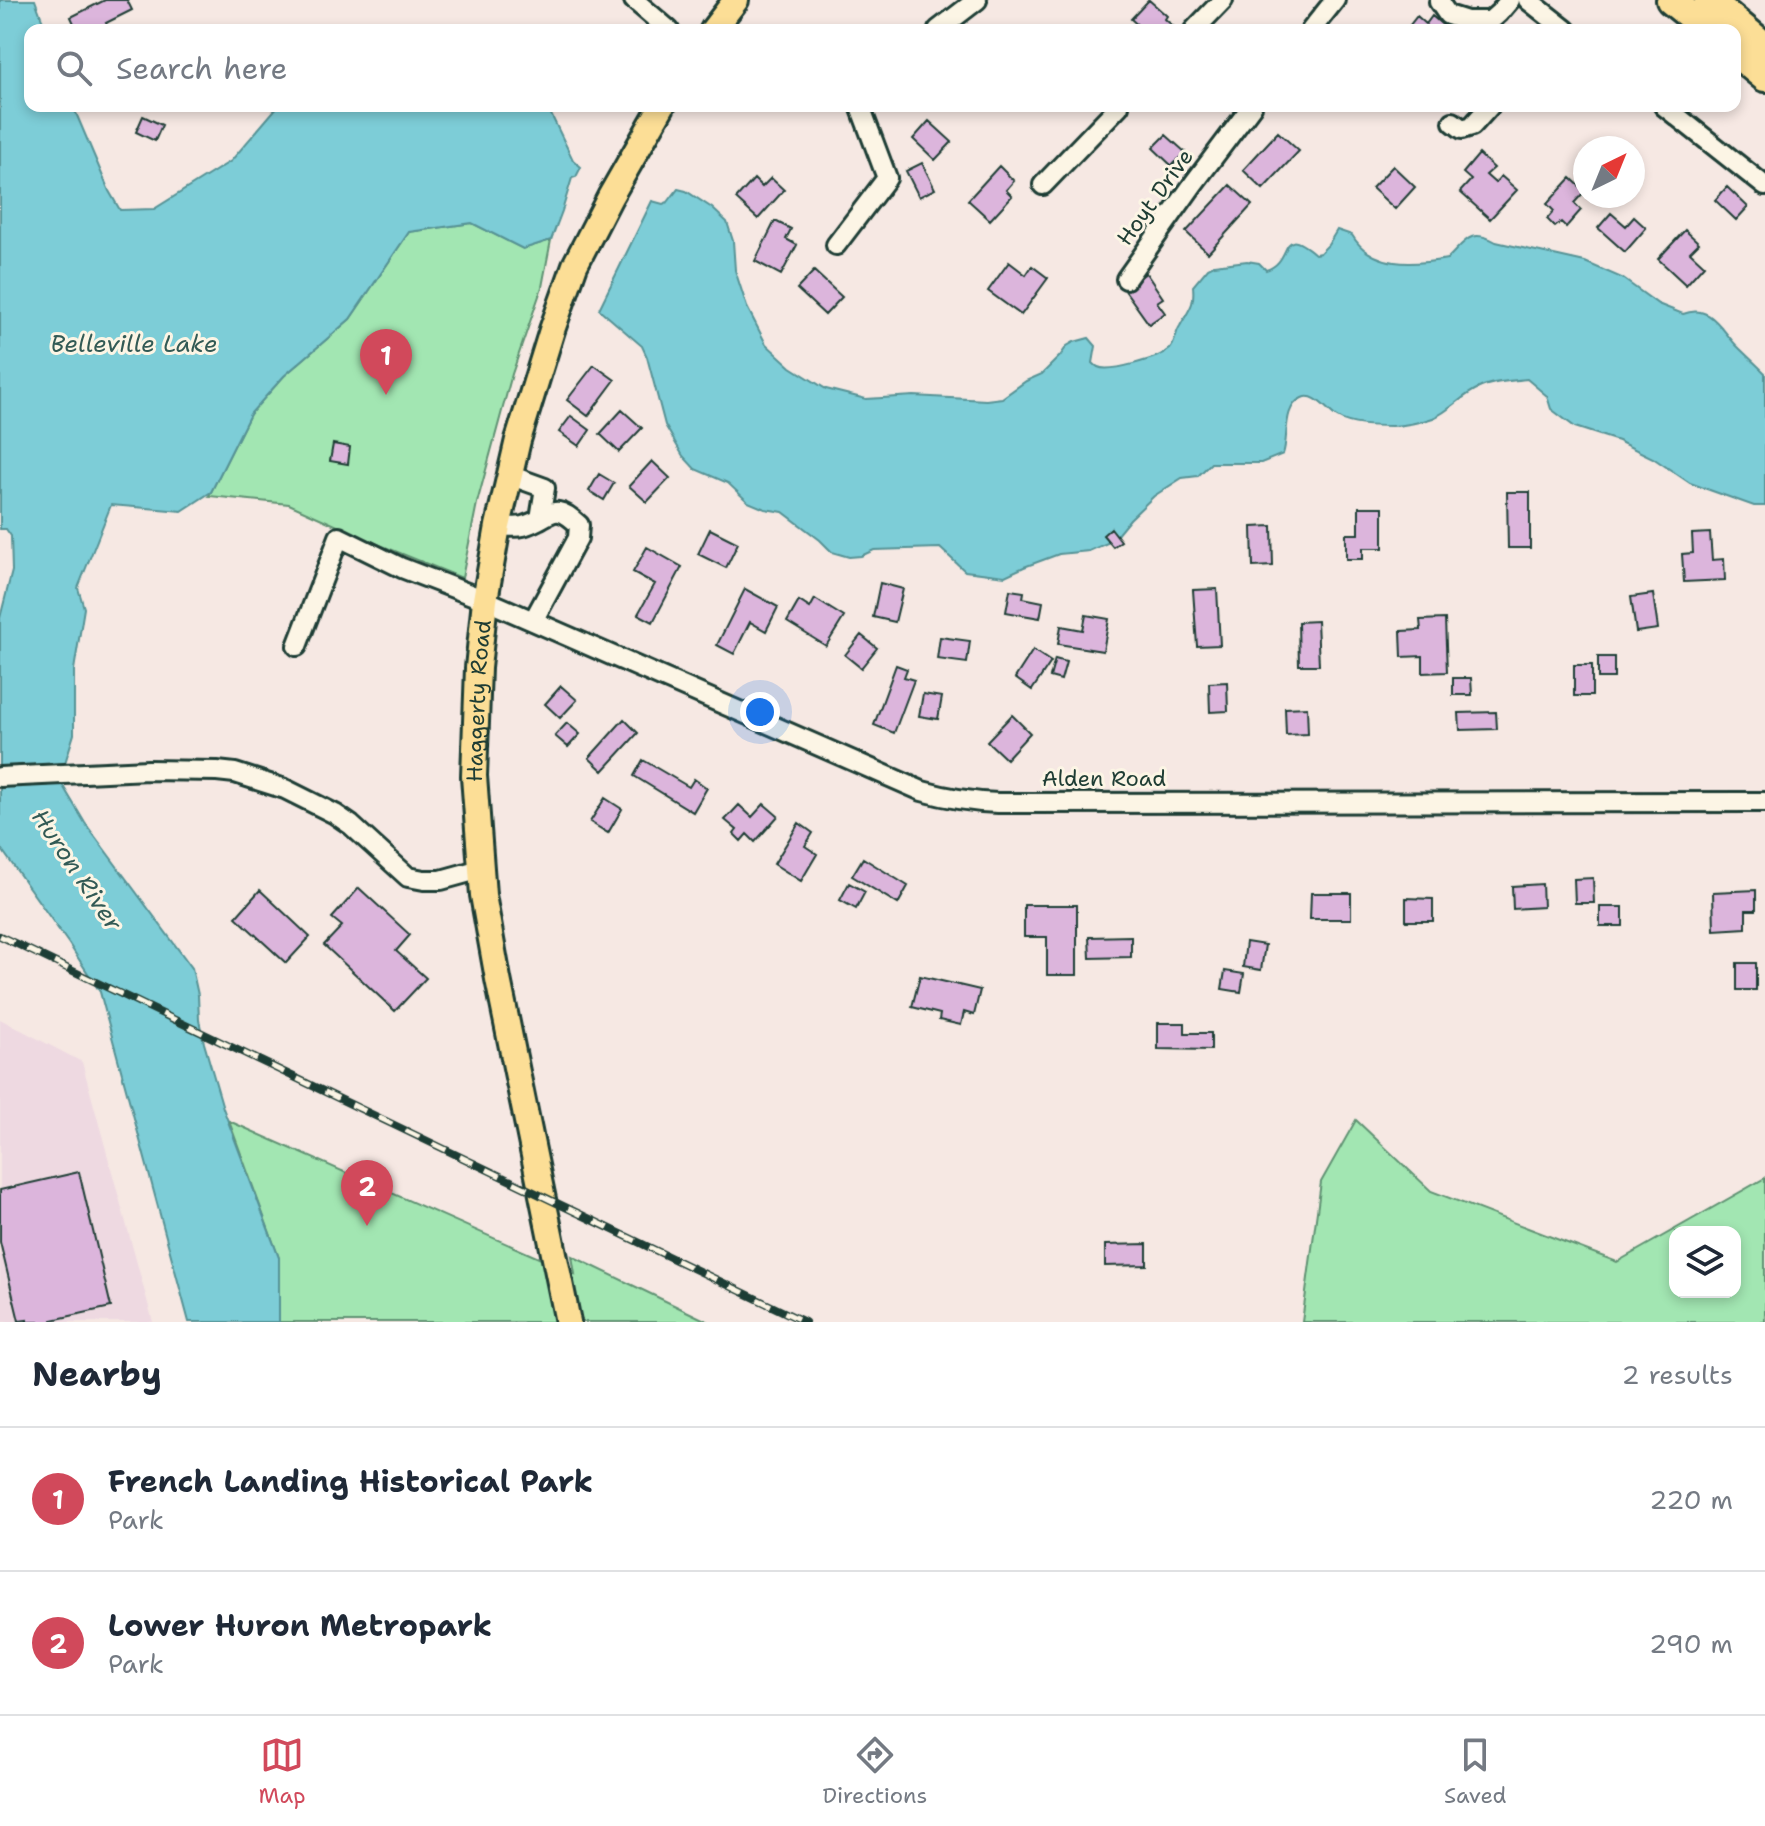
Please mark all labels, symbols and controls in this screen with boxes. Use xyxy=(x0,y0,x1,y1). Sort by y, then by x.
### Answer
search box xyxy=(24,24,1741,112)
icon: search xyxy=(52,46,96,90)
text: Search here xyxy=(116,48,287,89)
north arrow xyxy=(1573,136,1645,208)
street label: Hoyt Drive xyxy=(1110,143,1200,251)
water label: Belleville Lake xyxy=(50,328,218,360)
pin: 1 xyxy=(360,329,412,395)
street label: Haggerty Road xyxy=(459,618,497,782)
your location xyxy=(740,692,780,732)
street label: Alden Road xyxy=(1042,764,1166,793)
water label: Huron River xyxy=(24,803,130,938)
pin: 2 xyxy=(341,1160,393,1226)
map controls xyxy=(1669,1226,1741,1298)
button: layers xyxy=(1669,1226,1741,1298)
text: Nearby xyxy=(32,1351,162,1397)
text: 2 results xyxy=(1621,1357,1733,1392)
text: French Landing Historical Park xyxy=(108,1461,593,1502)
text: 1 xyxy=(52,1482,64,1517)
text: 220 m xyxy=(1649,1482,1733,1517)
text: Park xyxy=(108,1502,164,1537)
text: Lower Huron Metropark xyxy=(108,1605,492,1646)
text: 2 xyxy=(49,1626,67,1661)
text: 290 m xyxy=(1649,1626,1733,1661)
text: Park xyxy=(108,1646,164,1681)
tab: Map xyxy=(258,1733,306,1810)
tab: Directions xyxy=(822,1733,927,1810)
tab: Saved xyxy=(1444,1733,1507,1810)

